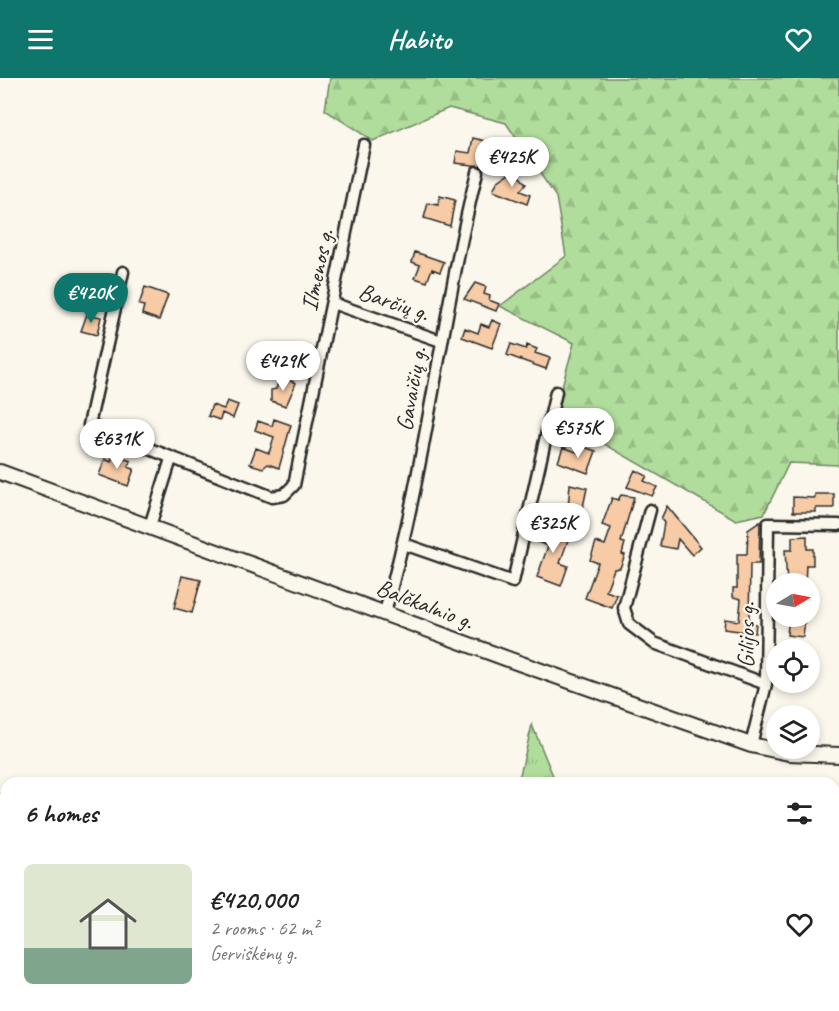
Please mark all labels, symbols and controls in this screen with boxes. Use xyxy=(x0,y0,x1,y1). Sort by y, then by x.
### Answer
text: Habito xyxy=(388,22,451,56)
icon: menu xyxy=(24,23,57,56)
icon: heart xyxy=(782,23,815,56)
pin: €425K xyxy=(470,137,554,188)
text: €425K xyxy=(489,144,535,169)
street label: Ilmenos g. xyxy=(294,226,340,314)
pin: €420K xyxy=(49,273,133,324)
street label: Barčių g. xyxy=(355,276,433,328)
text: €420K xyxy=(68,280,114,305)
pin: €429K xyxy=(241,341,325,392)
street label: Gavaičių g. xyxy=(389,344,433,433)
text: €429K xyxy=(260,348,306,373)
pin: €575K xyxy=(536,408,620,459)
text: €575K xyxy=(555,415,601,440)
pin: €631K xyxy=(75,419,159,470)
text: €631K xyxy=(94,426,140,451)
pin: €325K xyxy=(511,503,595,554)
text: €325K xyxy=(530,510,576,535)
street label: Balčkalnio g. xyxy=(372,572,478,636)
north arrow xyxy=(766,573,820,627)
map controls xyxy=(766,573,820,759)
street label: Gilijos g. xyxy=(730,602,762,668)
button: locate xyxy=(766,639,820,693)
button: layers xyxy=(766,705,820,759)
text: 6 homes xyxy=(24,797,98,830)
icon: filters xyxy=(783,797,816,830)
text: €420,000 xyxy=(210,883,297,916)
icon: home xyxy=(72,888,144,960)
icon: heart xyxy=(783,908,816,941)
text: 2 rooms · 62 m² xyxy=(210,916,318,941)
text: Gerviškėnų g. xyxy=(210,941,297,966)

